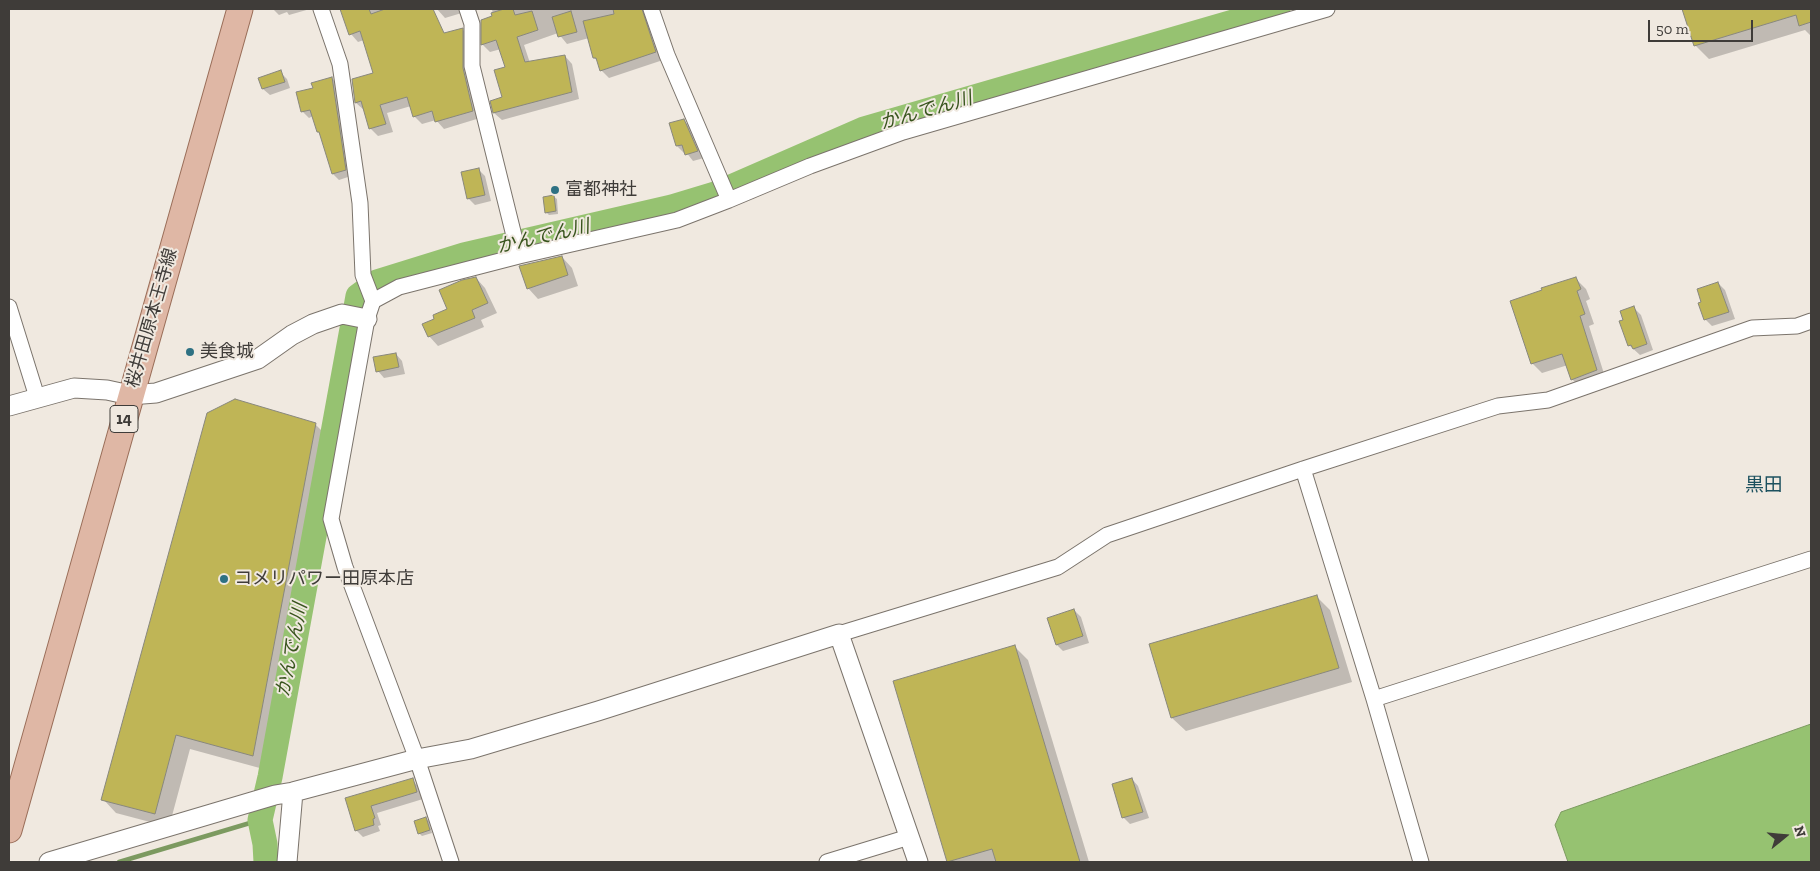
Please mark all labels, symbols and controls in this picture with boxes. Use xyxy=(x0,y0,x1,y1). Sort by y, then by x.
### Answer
scale bar xyxy=(1650,10,1755,42)
text: 50 m xyxy=(1656,20,1689,38)
water label: かんでん川 xyxy=(877,87,975,135)
place label: 富都神社 xyxy=(565,179,637,201)
marker: 富都神社 xyxy=(549,184,561,196)
water label: かんでん川 xyxy=(494,215,592,259)
street label: 桜井田原本王寺線 xyxy=(122,246,182,390)
place label: 美食城 xyxy=(200,341,254,363)
marker: 美食城 xyxy=(184,346,196,358)
road number: 14 xyxy=(110,406,138,432)
district label: 黒田 xyxy=(1745,475,1783,497)
place label: コメリパワー田原本店 xyxy=(234,568,414,590)
marker: コメリパワー田原本店 xyxy=(218,573,230,585)
water label: かんでん川 xyxy=(272,601,312,699)
north arrow xyxy=(1760,811,1810,861)
text: N xyxy=(1790,824,1810,839)

